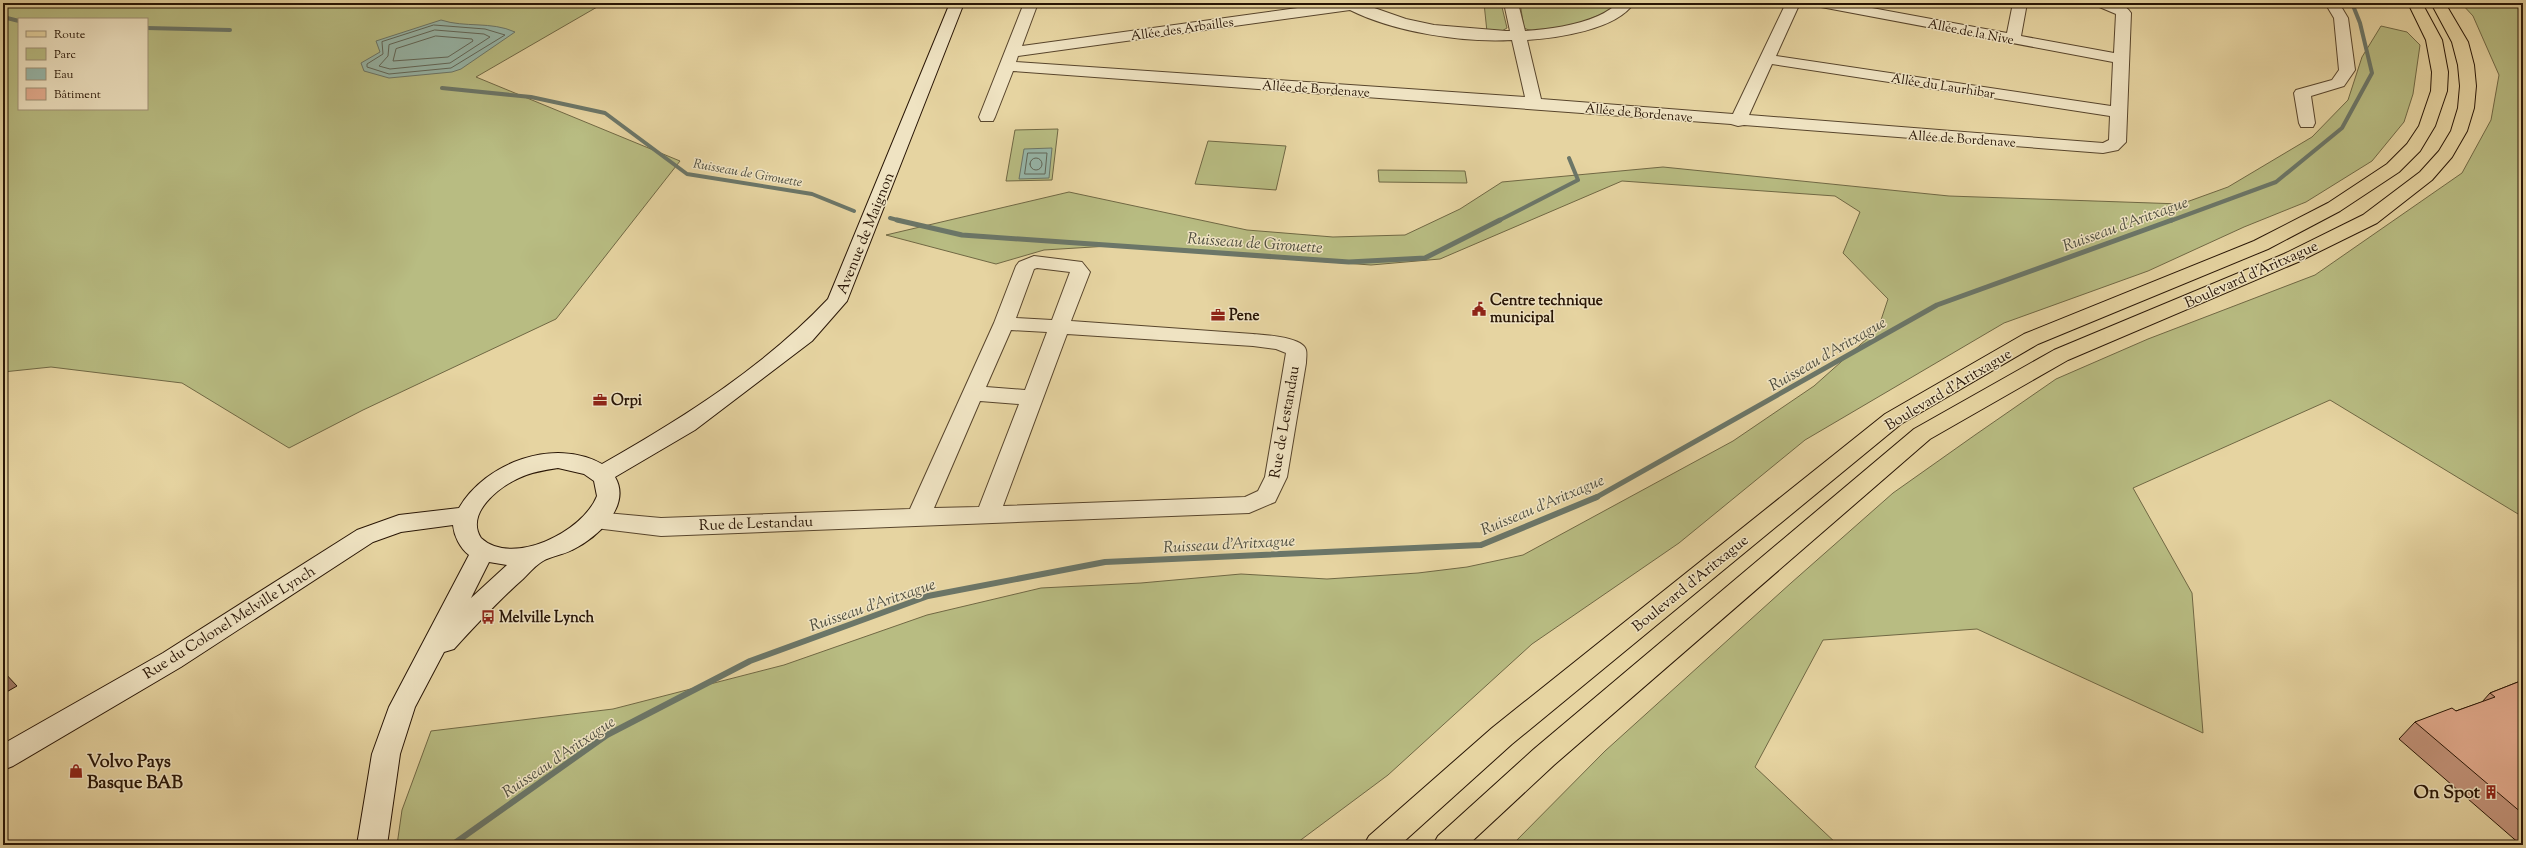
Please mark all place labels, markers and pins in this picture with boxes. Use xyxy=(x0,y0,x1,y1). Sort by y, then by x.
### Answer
place label: Centre technique municipal xyxy=(1490,291,1603,329)
public building icon: Centre technique municipal xyxy=(1471,301,1487,317)
place label: Pene xyxy=(1229,306,1260,327)
office icon: Pene xyxy=(1210,307,1226,323)
place label: Orpi xyxy=(611,391,643,412)
office icon: Orpi xyxy=(592,392,608,408)
place label: Melville Lynch xyxy=(499,608,595,629)
bus stop icon: Melville Lynch xyxy=(480,609,496,625)
place label: Volvo Pays Basque BAB xyxy=(87,750,184,797)
shop icon: Volvo Pays Basque BAB xyxy=(68,763,84,779)
place label: On Spot xyxy=(2414,781,2481,807)
building icon: On Spot xyxy=(2483,784,2499,800)

